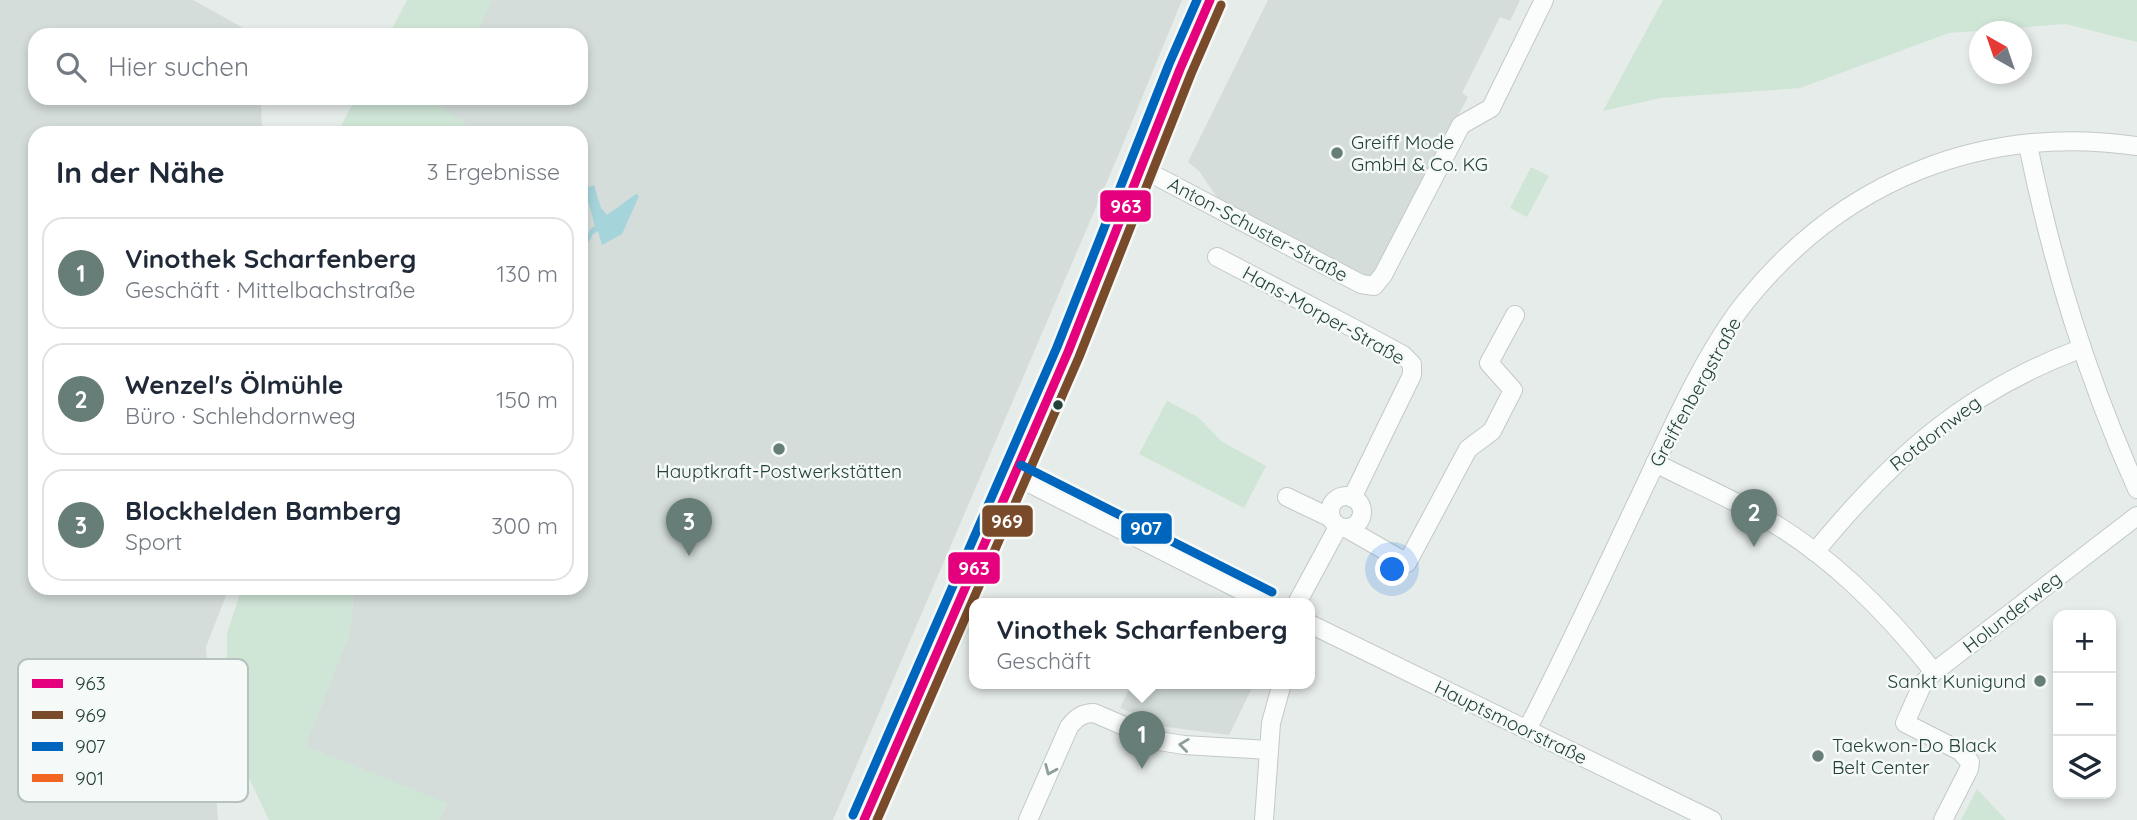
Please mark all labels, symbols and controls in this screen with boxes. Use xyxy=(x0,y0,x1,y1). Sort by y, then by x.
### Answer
north arrow xyxy=(1969,21,2032,84)
search box xyxy=(28,28,588,105)
icon: search xyxy=(52,48,90,86)
text: Hier suchen xyxy=(108,50,249,83)
place label: Greiff Mode GmbH & Co. KG xyxy=(1351,130,1488,176)
marker: Greiff Mode GmbH & Co. KG xyxy=(1329,145,1345,161)
text: In der Nähe xyxy=(56,153,225,191)
text: 3 Ergebnisse xyxy=(426,157,560,186)
street label: Anton-Schuster-Straße xyxy=(1164,171,1352,287)
line badge: 963 xyxy=(1099,189,1152,223)
text: 963 xyxy=(1110,194,1142,218)
text: Vinothek Scharfenberg xyxy=(125,242,416,275)
text: 1 xyxy=(77,259,85,288)
text: 130 m xyxy=(496,259,558,288)
street label: Hans-Morper-Straße xyxy=(1239,260,1409,370)
text: Geschäft · Mittelbachstraße xyxy=(125,275,415,304)
street label: Greiffenbergstraße xyxy=(1644,313,1746,471)
text: Wenzel's Ölmühle xyxy=(125,368,343,401)
text: 2 xyxy=(74,385,88,414)
text: 150 m xyxy=(496,385,558,414)
street label: Rotdornweg xyxy=(1885,390,1985,476)
unlabelled marker xyxy=(1051,398,1065,412)
text: Büro · Schlehdornweg xyxy=(125,401,356,430)
marker: Hauptkraft-Postwerkstätten xyxy=(771,441,787,457)
place label: Hauptkraft-Postwerkstätten xyxy=(656,459,902,483)
pin: 2 xyxy=(1731,489,1777,547)
text: Blockhelden Bamberg xyxy=(125,494,401,527)
pin: 3 xyxy=(666,498,712,556)
line badge: 969 xyxy=(981,504,1034,538)
text: 969 xyxy=(991,509,1023,533)
text: 3 xyxy=(75,511,87,540)
text: 300 m xyxy=(491,511,558,540)
line badge: 907 xyxy=(1120,512,1173,545)
text: 907 xyxy=(1130,516,1162,540)
text: Sport xyxy=(125,527,182,556)
line badge: 963 xyxy=(947,551,1001,585)
your location xyxy=(1375,552,1409,586)
text: 963 xyxy=(958,556,990,580)
street label: Holunderweg xyxy=(1958,566,2066,658)
popup xyxy=(969,598,1315,689)
map controls xyxy=(2053,610,2116,799)
button: + xyxy=(2053,610,2116,673)
text: Vinothek Scharfenberg xyxy=(996,613,1288,646)
text: Geschäft xyxy=(996,646,1091,675)
legend xyxy=(18,659,248,802)
place label: Sankt Kunigund xyxy=(1888,669,2026,693)
text: 963 xyxy=(75,671,106,695)
marker: Sankt Kunigund xyxy=(2032,673,2048,689)
button: − xyxy=(2053,673,2116,736)
street label: Hauptsmoorstraße xyxy=(1431,675,1591,769)
text: 969 xyxy=(75,703,106,727)
pin: 1 xyxy=(1119,711,1165,769)
place label: Taekwon-Do Black Belt Center xyxy=(1832,733,1997,779)
text: 907 xyxy=(75,734,106,758)
button: layers xyxy=(2053,736,2116,799)
one-way arrow xyxy=(1178,737,1190,752)
marker: Taekwon-Do Black Belt Center xyxy=(1810,748,1826,764)
one-way arrow xyxy=(1044,764,1058,776)
text: 901 xyxy=(75,766,104,790)

